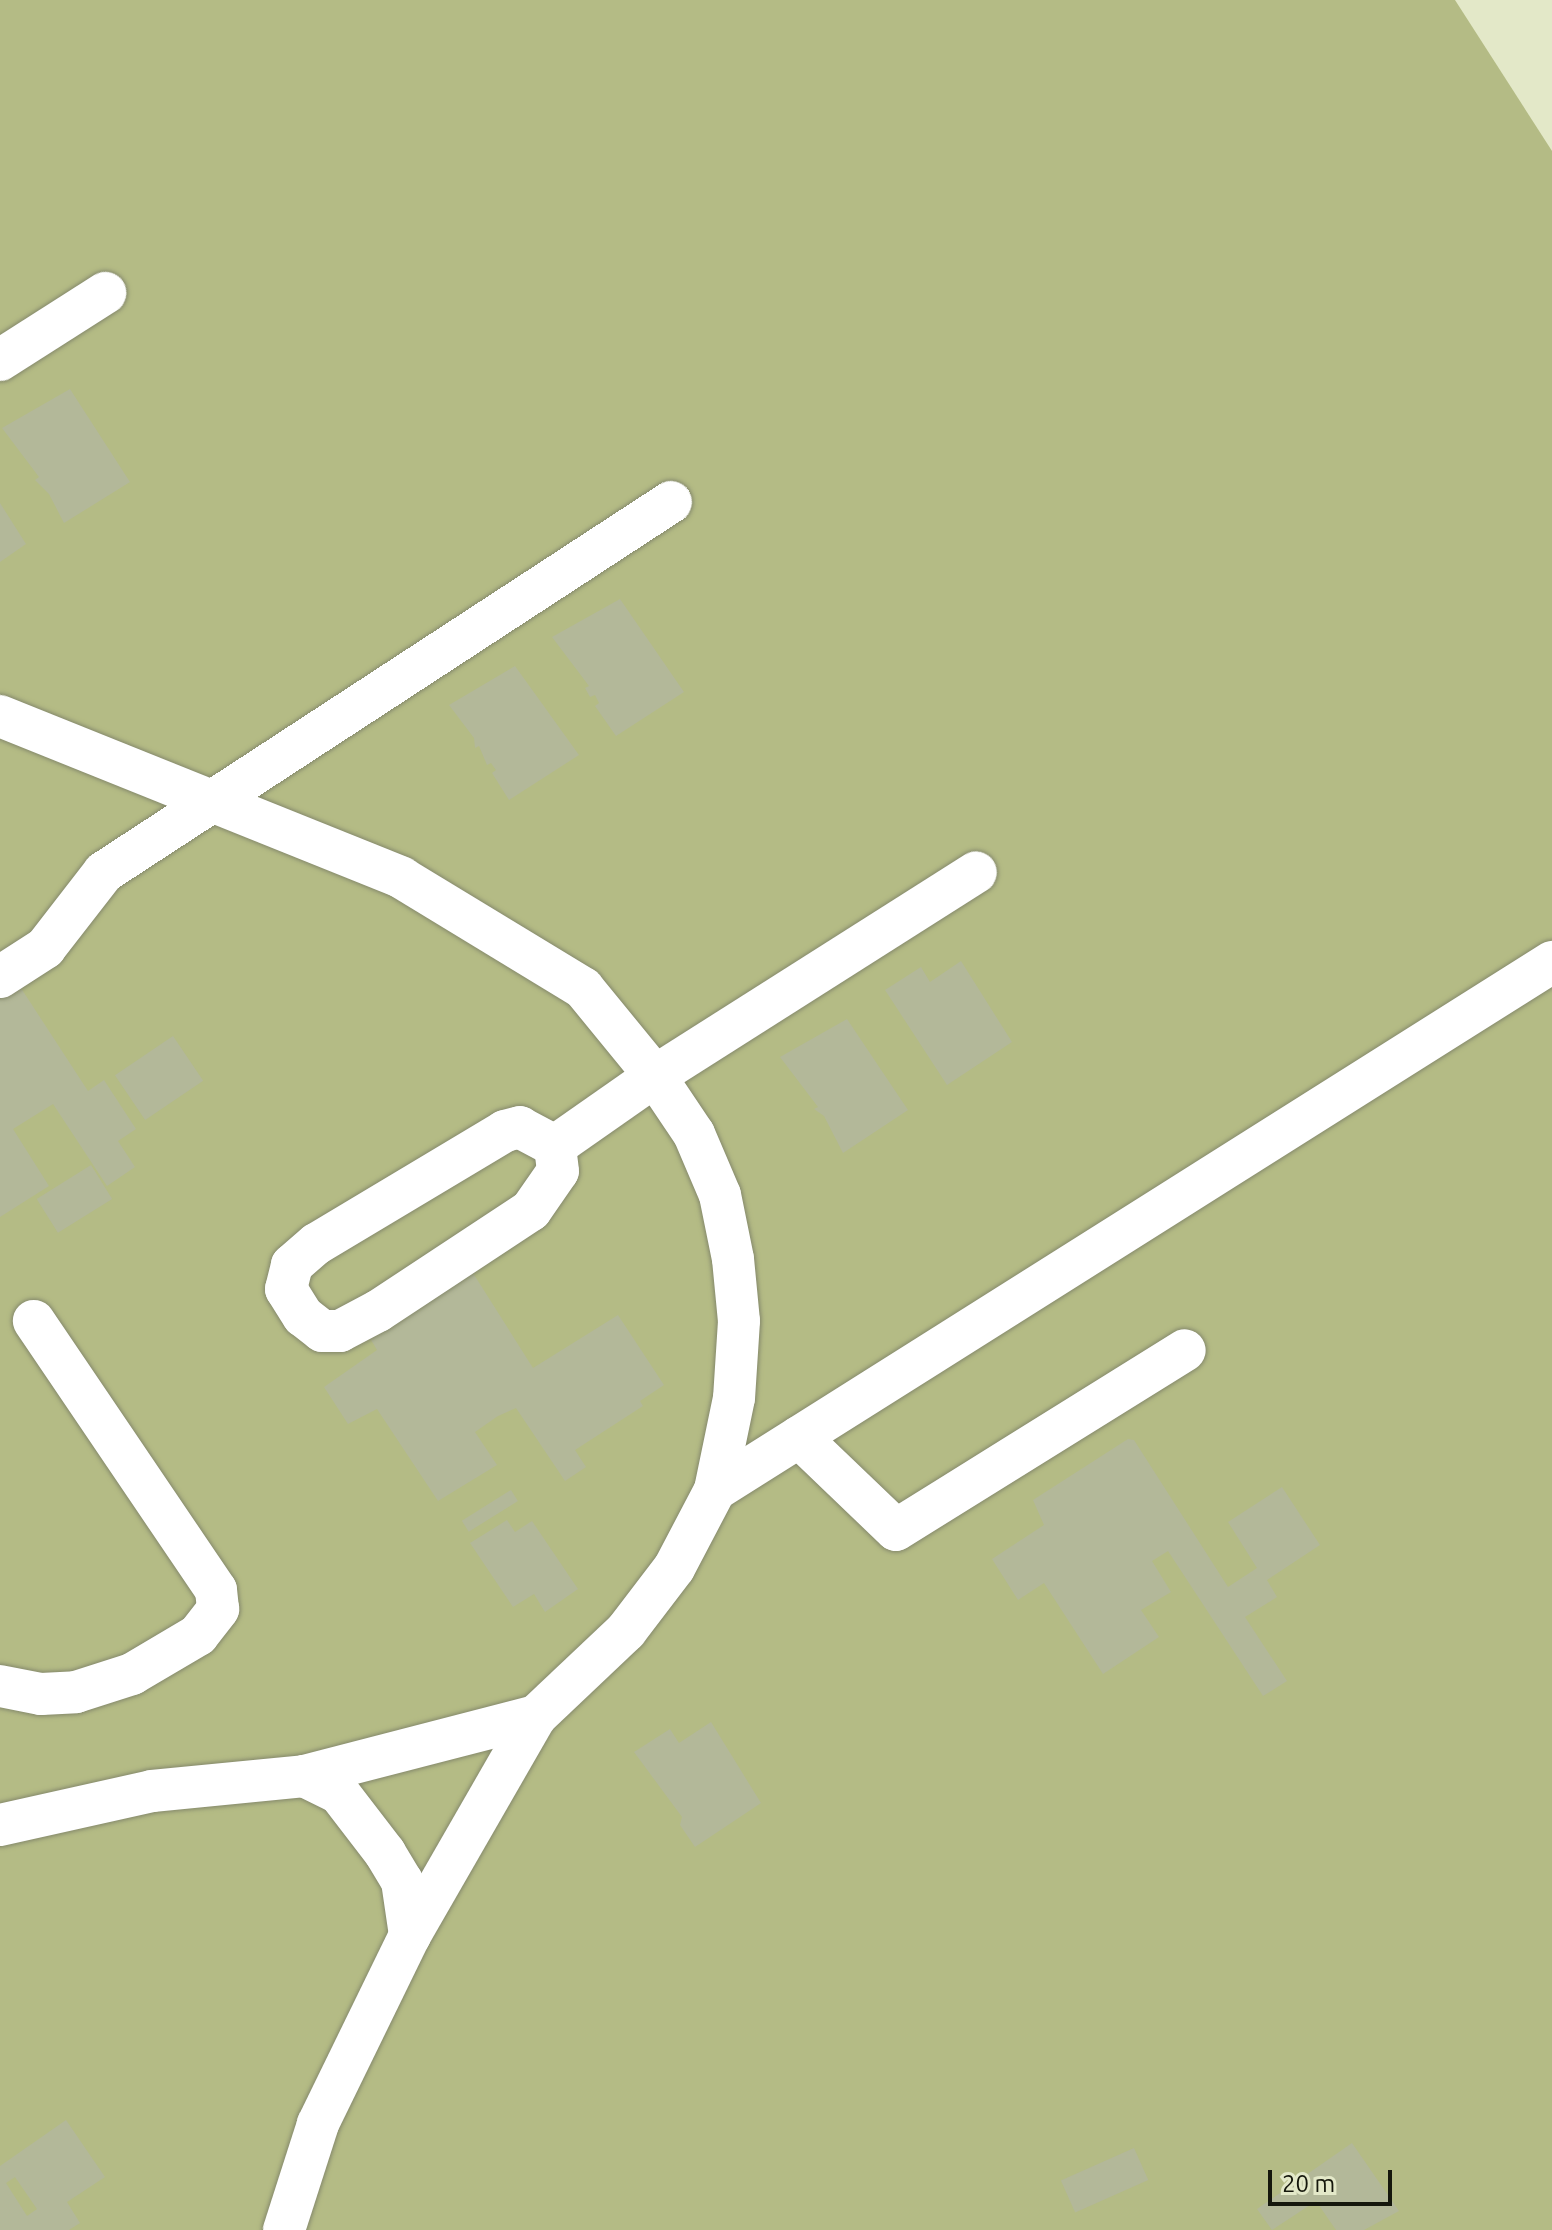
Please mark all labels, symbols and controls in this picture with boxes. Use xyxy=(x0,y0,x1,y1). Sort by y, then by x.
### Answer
scale bar xyxy=(1272,2154,1396,2204)
text: 20 m xyxy=(1282,2170,1335,2197)

